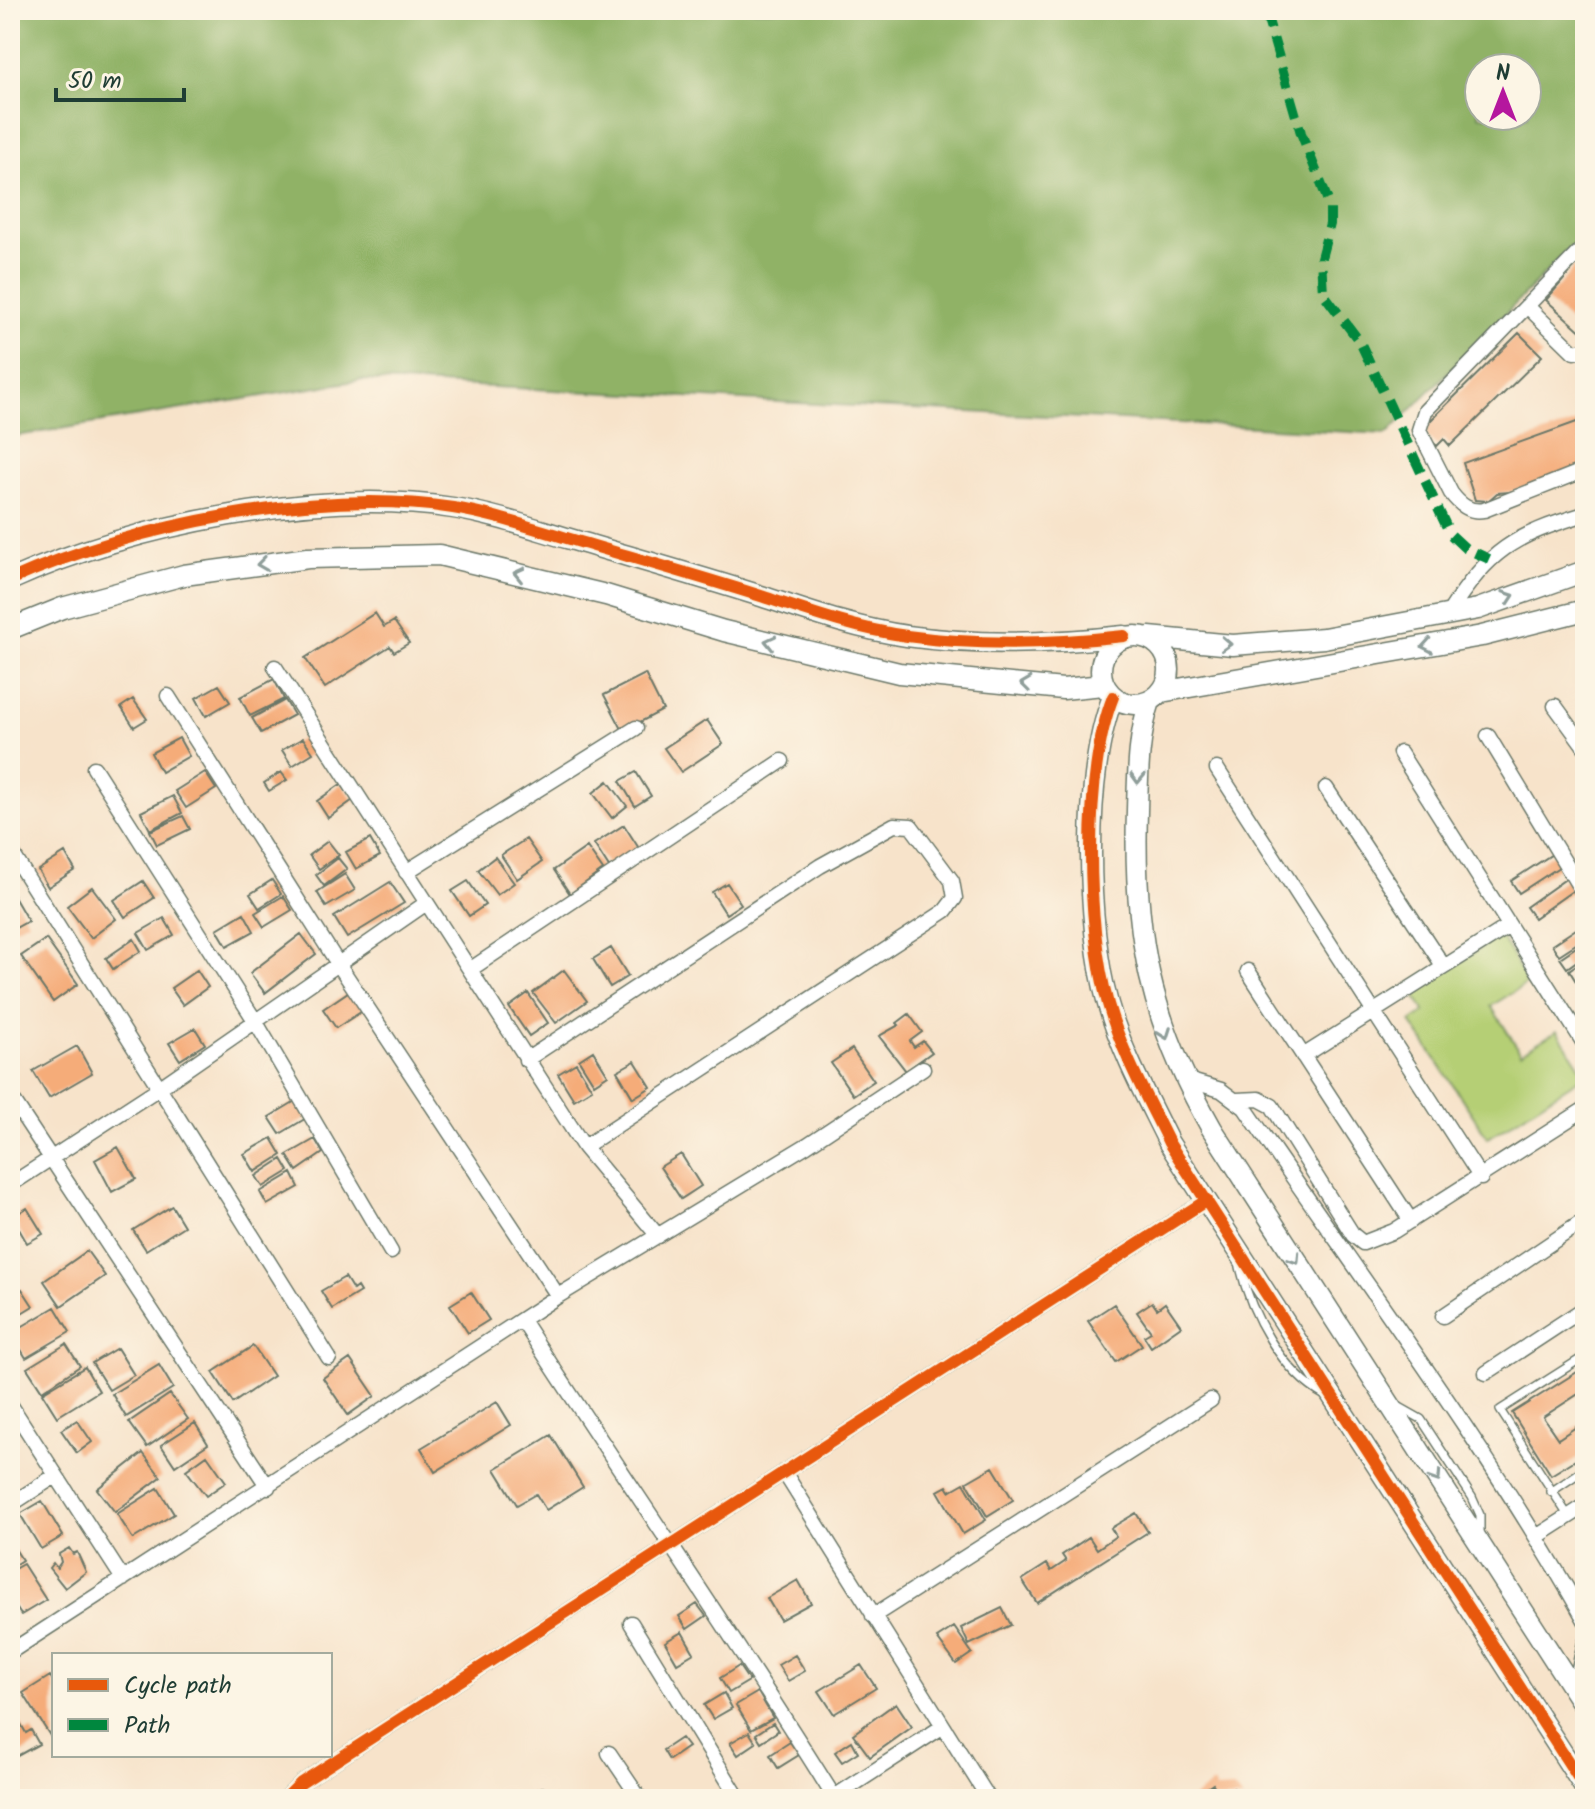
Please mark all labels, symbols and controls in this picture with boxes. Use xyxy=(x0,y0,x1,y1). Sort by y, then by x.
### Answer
scale bar xyxy=(56,52,184,102)
north arrow xyxy=(1463,52,1543,132)
text: N xyxy=(1496,57,1510,92)
text: 50 m xyxy=(68,62,122,101)
one-way arrow xyxy=(255,555,269,572)
one-way arrow xyxy=(513,567,527,584)
one-way arrow xyxy=(1501,591,1515,607)
one-way arrow xyxy=(764,634,778,651)
one-way arrow xyxy=(1220,635,1233,652)
one-way arrow xyxy=(1420,637,1434,654)
one-way arrow xyxy=(1019,676,1033,693)
one-way arrow xyxy=(1130,772,1147,785)
one-way arrow xyxy=(1156,1026,1172,1040)
one-way arrow xyxy=(1286,1250,1301,1264)
one-way arrow xyxy=(1427,1468,1442,1483)
legend xyxy=(52,1653,332,1757)
text: Cycle path xyxy=(124,1667,232,1706)
text: Path xyxy=(124,1707,170,1746)

